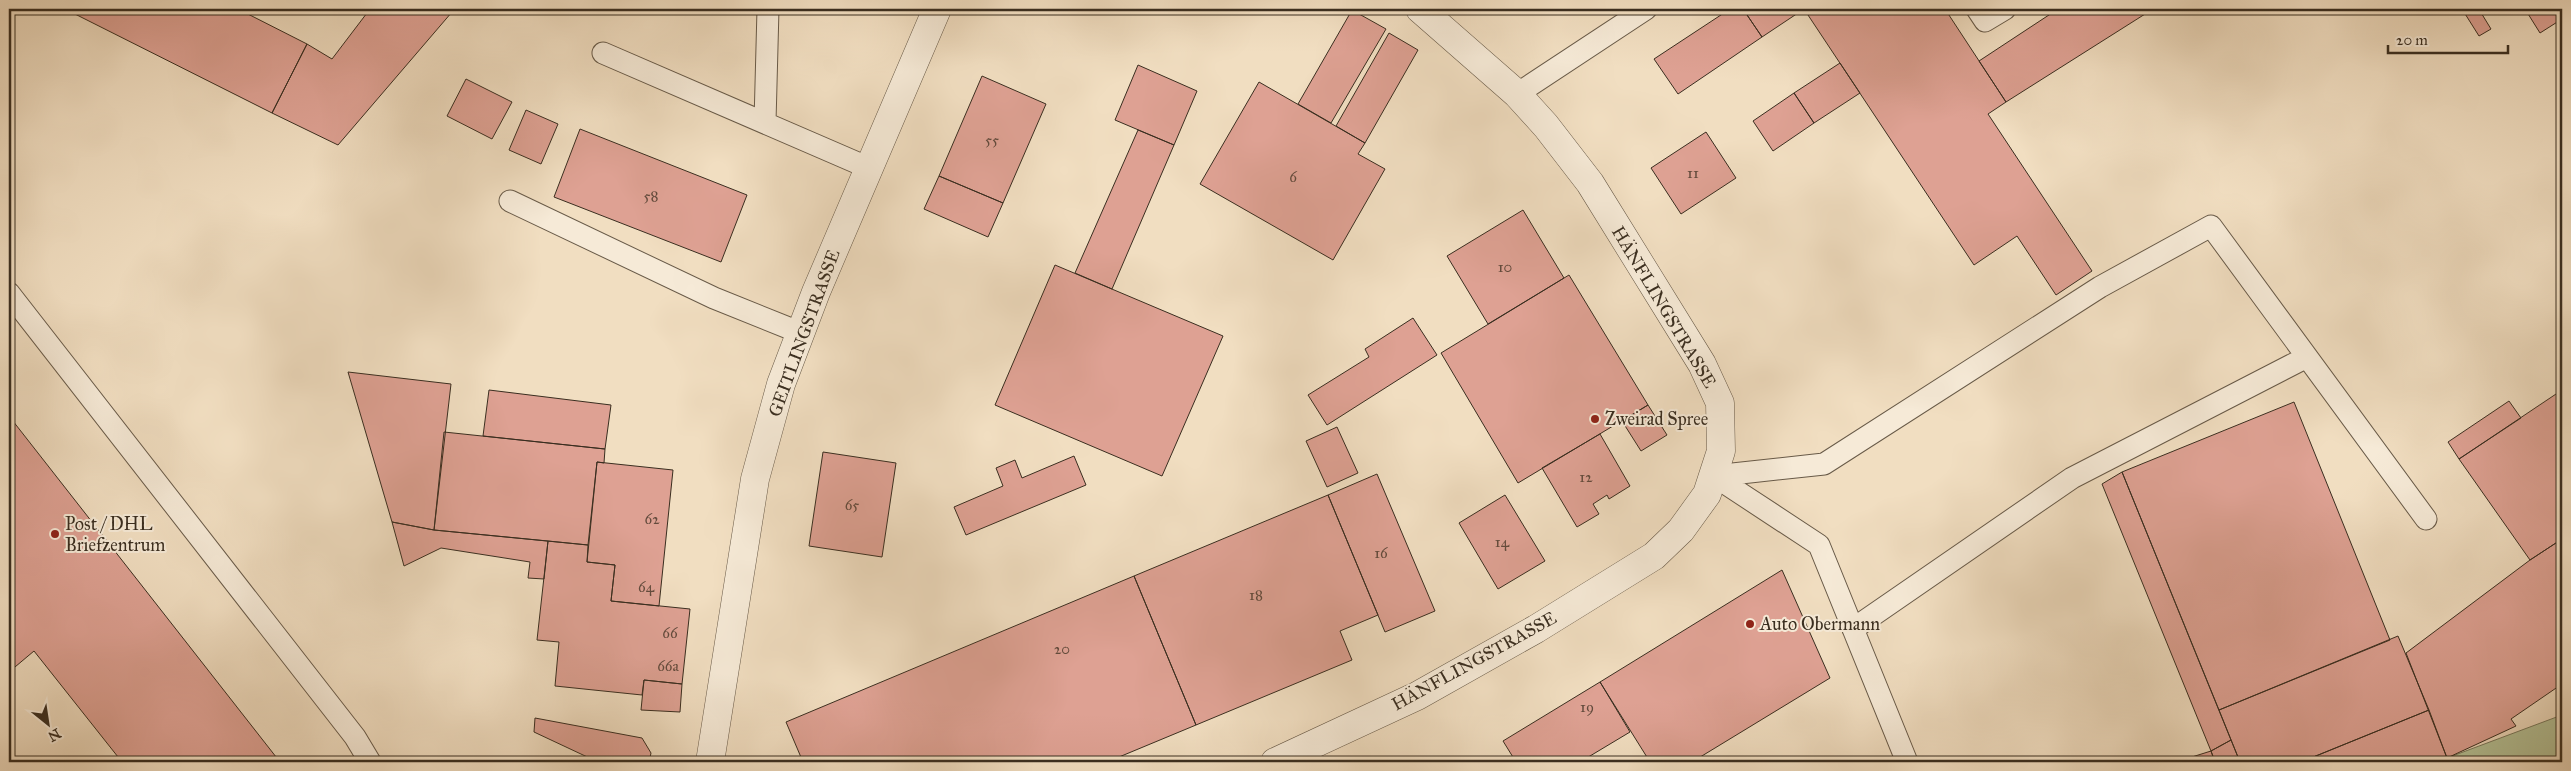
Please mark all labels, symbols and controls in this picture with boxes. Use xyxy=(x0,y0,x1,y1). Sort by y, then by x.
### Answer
scale bar xyxy=(2388,22,2508,54)
text: 20 m xyxy=(2396,31,2428,49)
house number: 55 xyxy=(985,131,999,149)
house number: 11 xyxy=(1687,164,1699,182)
house number: 6 xyxy=(1289,168,1298,186)
house number: 58 xyxy=(644,187,658,205)
street label: HÄNFLINGSTRASSE xyxy=(1607,222,1721,392)
street label: GEITLINGSTRASSE xyxy=(763,246,845,420)
house number: 10 xyxy=(1498,258,1512,276)
place label: Zweirad Spree xyxy=(1605,408,1708,430)
marker: Zweirad Spree xyxy=(1589,413,1601,425)
house number: 12 xyxy=(1579,468,1593,486)
house number: 65 xyxy=(845,496,859,514)
house number: 62 xyxy=(644,510,660,528)
place label: Post / DHL Briefzentrum xyxy=(65,513,165,556)
marker: Post / DHL Briefzentrum xyxy=(49,528,61,540)
house number: 14 xyxy=(1495,533,1510,551)
house number: 16 xyxy=(1374,544,1389,562)
house number: 64 xyxy=(638,578,655,596)
house number: 18 xyxy=(1249,586,1263,604)
street label: HÄNFLINGSTRASSE xyxy=(1388,606,1560,715)
place label: Auto Obermann xyxy=(1759,613,1880,635)
marker: Auto Obermann xyxy=(1744,618,1756,630)
house number: 66 xyxy=(662,624,679,642)
house number: 20 xyxy=(1054,640,1070,658)
house number: 66a xyxy=(657,657,680,675)
north arrow xyxy=(22,698,72,748)
house number: 19 xyxy=(1580,698,1594,716)
text: N xyxy=(45,724,64,745)

